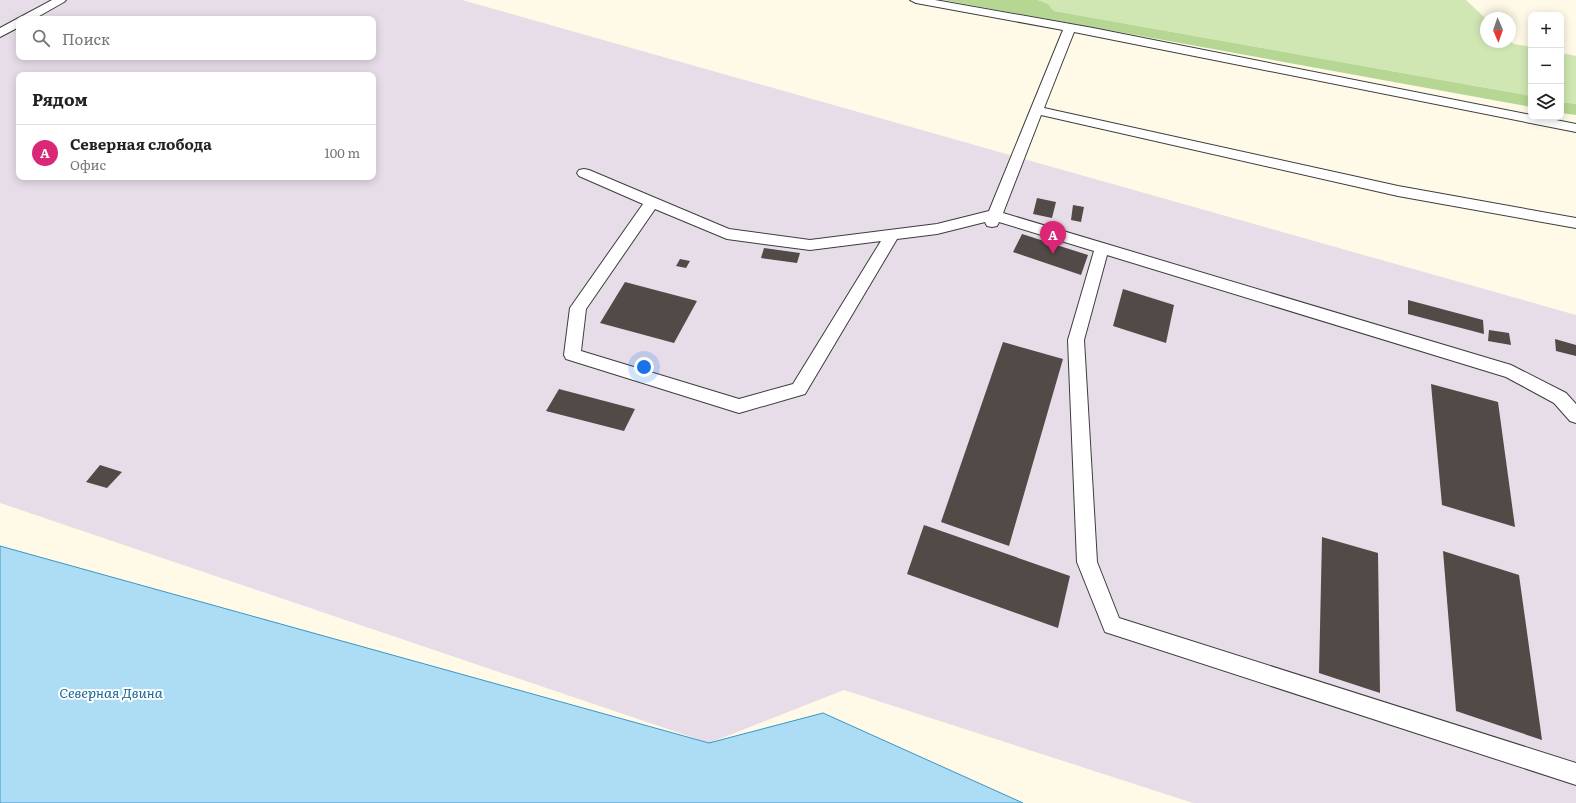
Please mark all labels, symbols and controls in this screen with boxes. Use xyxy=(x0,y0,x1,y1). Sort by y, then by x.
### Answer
north arrow xyxy=(1480,12,1516,48)
map controls xyxy=(1528,12,1564,120)
button: + xyxy=(1528,12,1564,48)
search box xyxy=(16,16,376,60)
icon: search xyxy=(30,27,52,49)
text: Поиск xyxy=(62,27,110,50)
button: − xyxy=(1528,48,1564,84)
button: layers xyxy=(1528,84,1564,120)
text: Рядом xyxy=(32,86,88,111)
text: Северная слобода xyxy=(70,132,212,155)
text: A xyxy=(40,143,50,162)
text: 100 m xyxy=(324,143,360,162)
text: Офис xyxy=(70,155,106,174)
pin: A xyxy=(1040,221,1066,254)
your location xyxy=(634,357,654,377)
water label: Северная Двина xyxy=(59,682,163,702)

